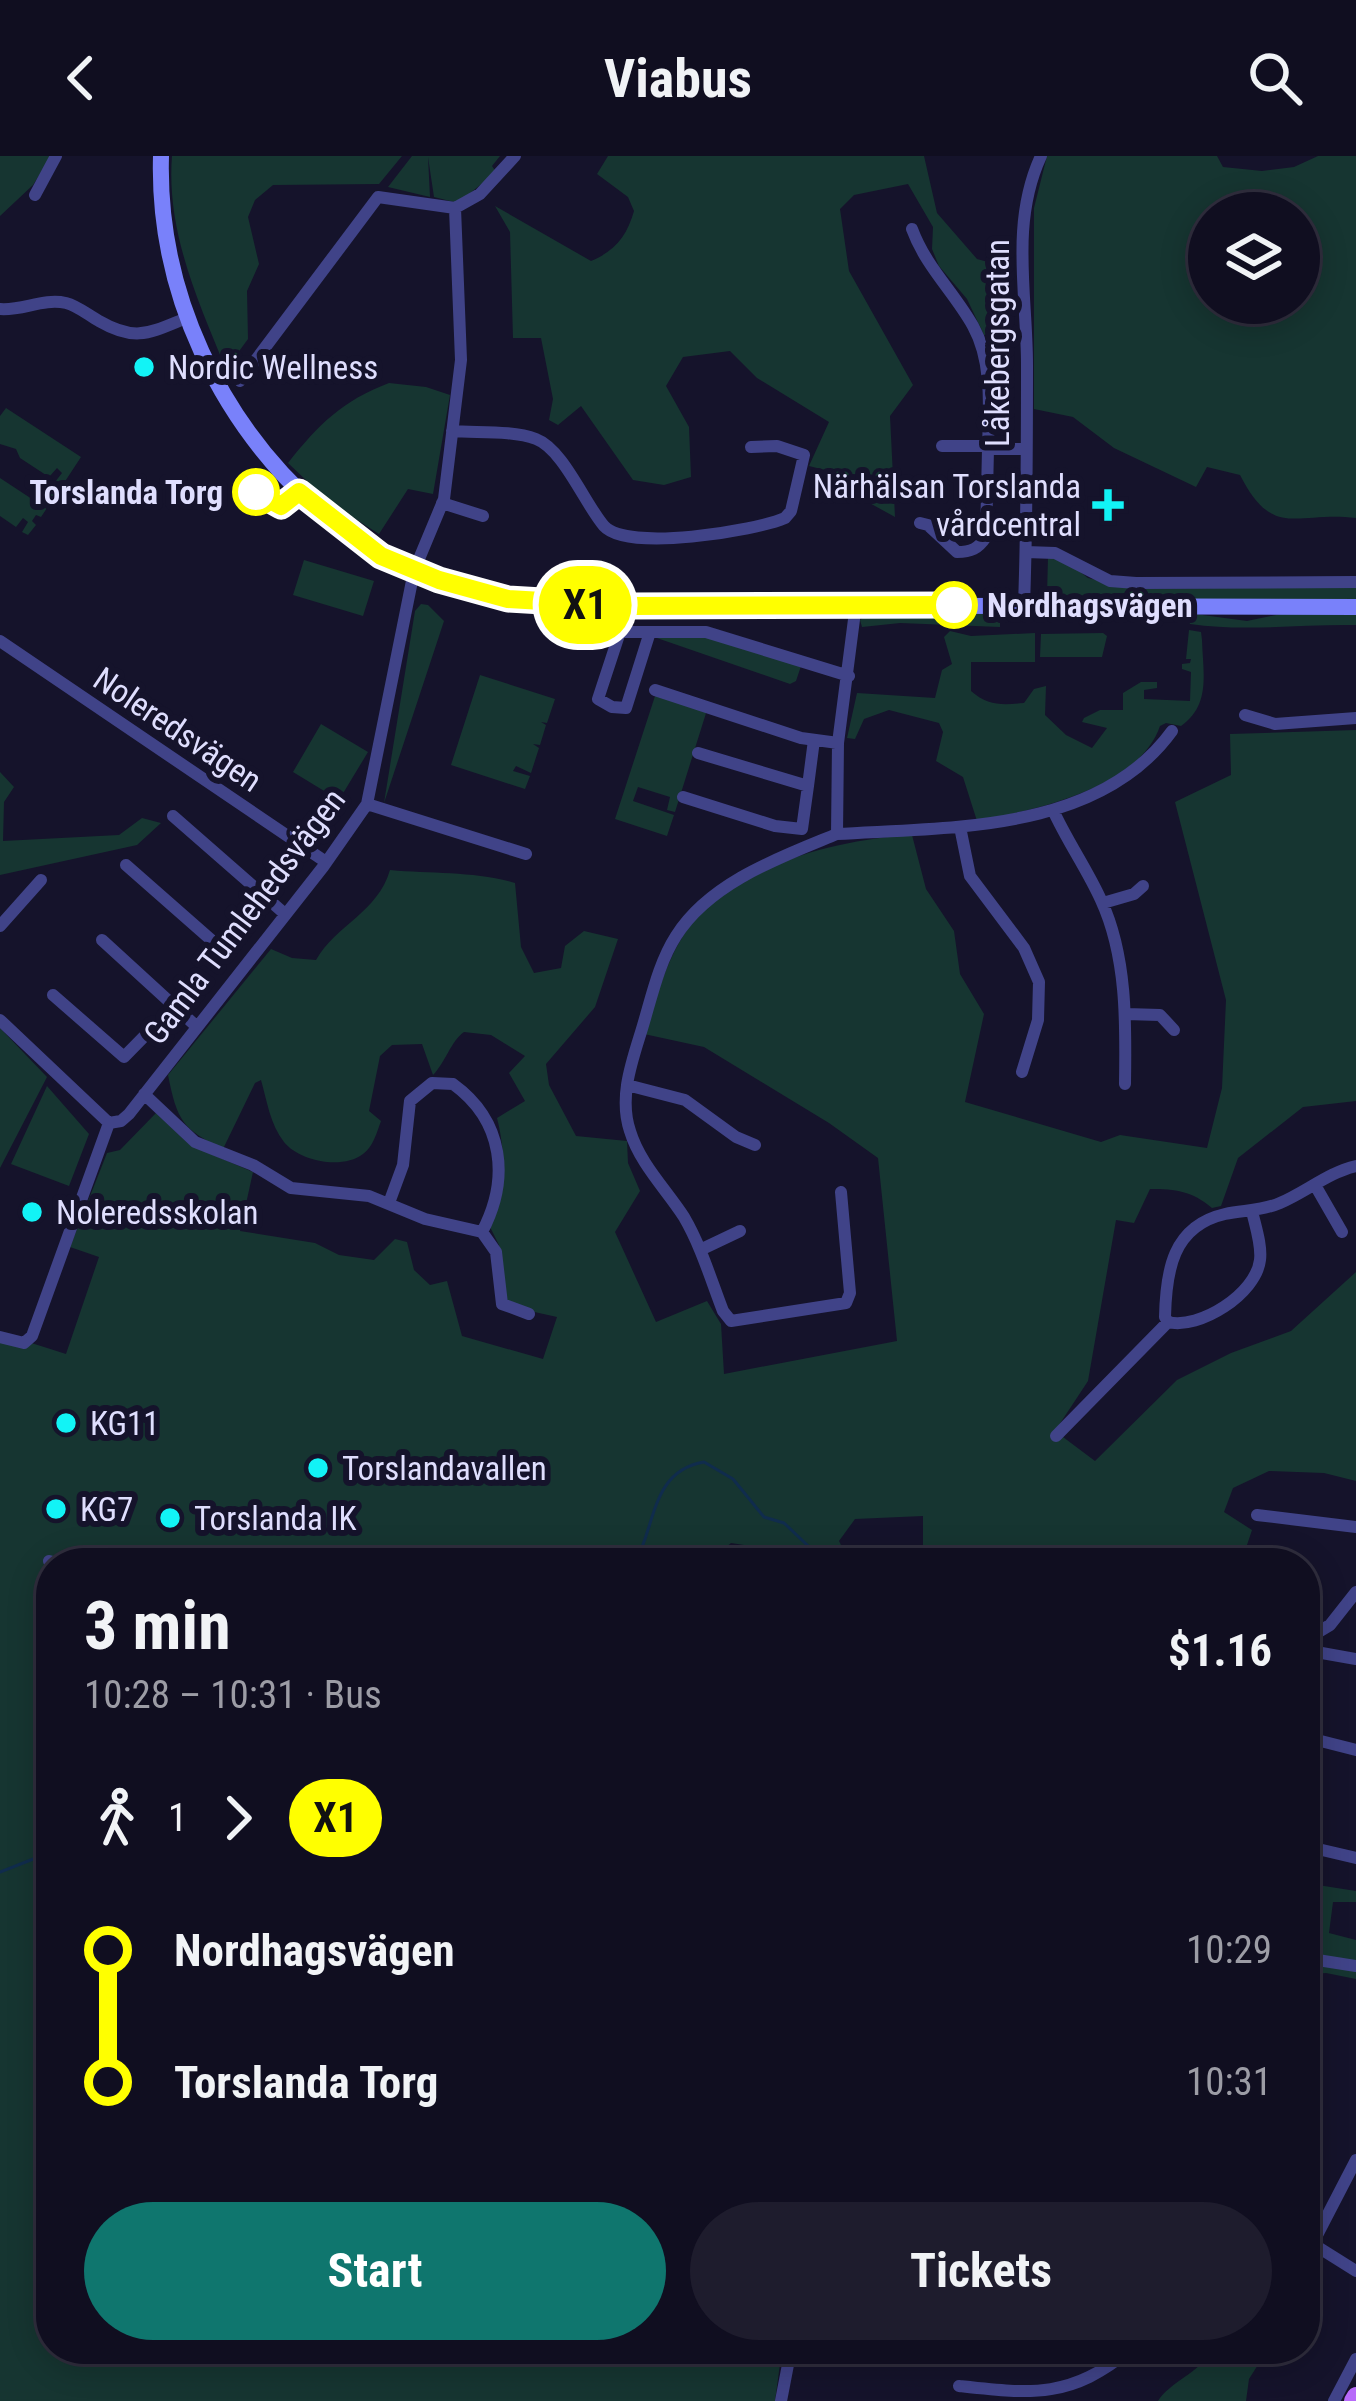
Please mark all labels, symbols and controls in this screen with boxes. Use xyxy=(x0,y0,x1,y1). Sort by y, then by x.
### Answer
icon: back xyxy=(48,45,114,111)
icon: search xyxy=(1242,45,1308,111)
text: Viabus xyxy=(604,47,752,110)
map controls xyxy=(1188,192,1320,324)
button: layers xyxy=(1188,192,1320,324)
street label: Låkebergsgatan xyxy=(978,239,1017,447)
place label: Nordic Wellness xyxy=(168,348,378,387)
marker: Nordic Wellness xyxy=(131,354,157,380)
place label: Närhälsan Torslanda vårdcentral xyxy=(813,467,1081,544)
marker: Torslanda Torg xyxy=(234,470,278,514)
place label: Torslanda Torg xyxy=(29,473,223,512)
marker: Närhälsan Torslanda vårdcentral xyxy=(1092,489,1124,521)
line badge: X1 xyxy=(531,566,639,644)
text: X1 xyxy=(563,580,607,629)
marker: Nordhagsvägen xyxy=(932,583,976,627)
place label: Nordhagsvägen xyxy=(987,586,1193,625)
street label: Noleredsvägen xyxy=(86,659,269,800)
street label: Gamla Tumlehedsvägen xyxy=(135,781,353,1052)
place label: Noleredsskolan xyxy=(56,1193,259,1232)
marker: Noleredsskolan xyxy=(19,1199,45,1225)
place label: KG11 xyxy=(90,1404,160,1443)
marker: KG11 xyxy=(53,1410,79,1436)
place label: Torslandavallen xyxy=(342,1449,547,1488)
marker: Torslandavallen xyxy=(305,1455,331,1481)
place label: KG7 xyxy=(80,1490,133,1529)
marker: KG7 xyxy=(43,1496,69,1522)
place label: Torslanda IK xyxy=(194,1499,357,1538)
marker: Torslanda IK xyxy=(157,1505,183,1531)
text: 3 min xyxy=(84,1588,231,1665)
text: $1.16 xyxy=(1168,1624,1272,1677)
text: 10:28 – 10:31 · Bus xyxy=(84,1672,382,1718)
icon: walk xyxy=(84,1785,150,1851)
icon: forward xyxy=(205,1785,271,1851)
text: X1 xyxy=(313,1793,358,1842)
text: 1 xyxy=(168,1795,187,1841)
text: Nordhagsvägen xyxy=(174,1924,455,1977)
text: 10:29 xyxy=(1186,1927,1272,1973)
text: Torslanda Torg xyxy=(174,2056,438,2109)
text: 10:31 xyxy=(1186,2059,1272,2105)
button: Start xyxy=(84,2202,666,2340)
button: Tickets xyxy=(690,2202,1272,2340)

